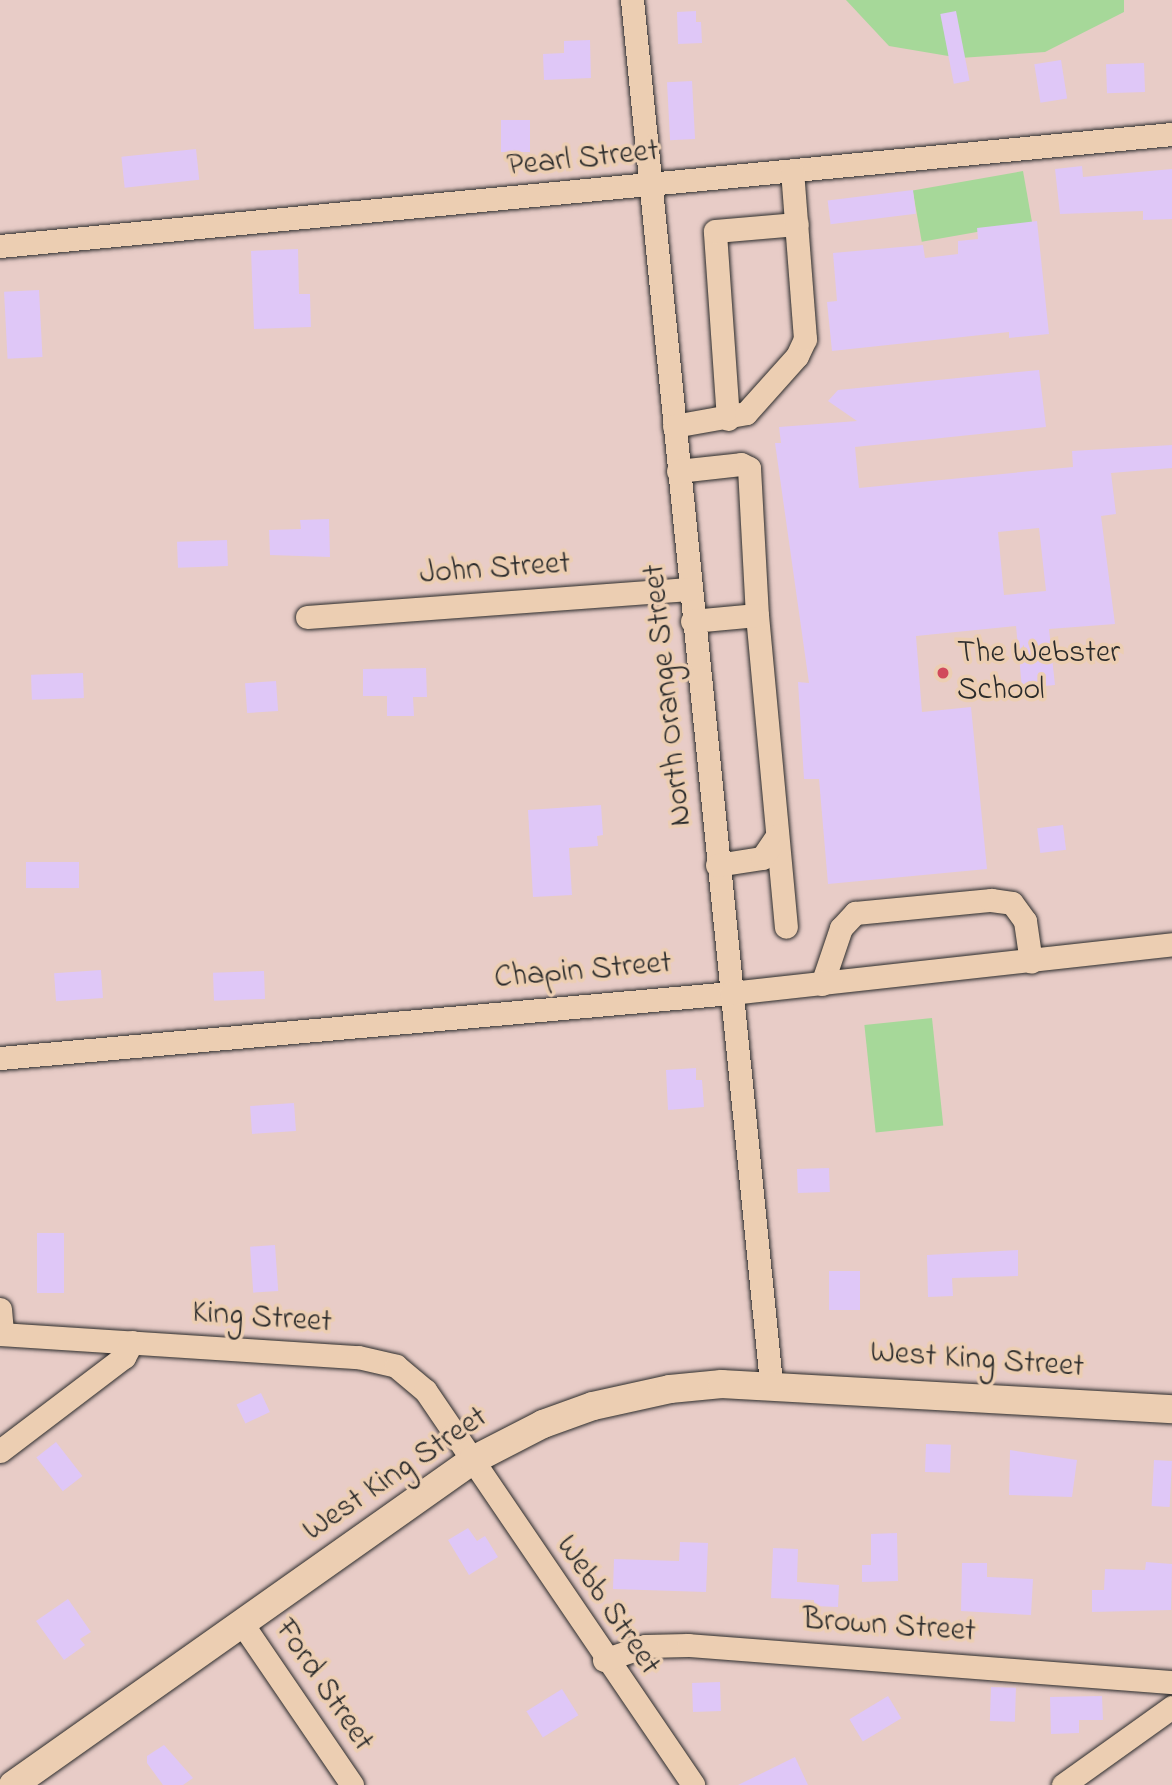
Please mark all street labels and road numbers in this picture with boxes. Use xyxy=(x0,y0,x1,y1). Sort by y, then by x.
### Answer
street label: Pearl Street xyxy=(505,133,661,187)
street label: John Street xyxy=(418,546,572,594)
street label: North Orange Street xyxy=(636,562,702,828)
street label: Chapin Street xyxy=(493,945,673,999)
street label: King Street xyxy=(191,1295,333,1343)
street label: West King Street xyxy=(869,1334,1085,1388)
street label: West King Street xyxy=(296,1399,496,1551)
street label: Webb Street xyxy=(546,1529,668,1683)
street label: Brown Street xyxy=(801,1602,977,1652)
street label: Ford Street xyxy=(265,1613,381,1759)

